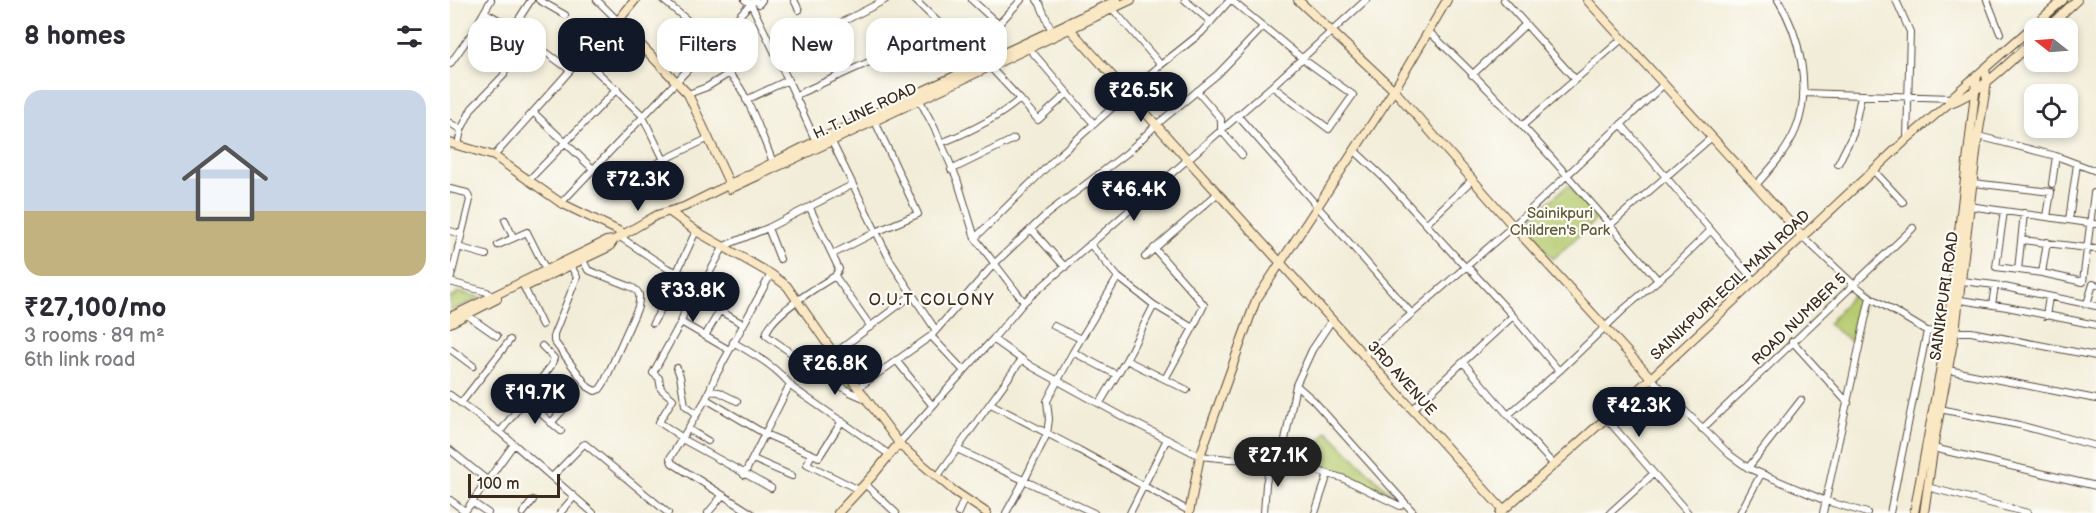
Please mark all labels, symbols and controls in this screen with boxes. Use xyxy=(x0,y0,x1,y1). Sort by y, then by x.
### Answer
chip: Buy xyxy=(468,18,546,72)
chip: Rent xyxy=(558,18,645,72)
chip: Filters xyxy=(657,18,758,72)
chip: New xyxy=(770,18,854,72)
chip: Apartment xyxy=(866,18,1007,72)
north arrow xyxy=(2024,18,2078,72)
map controls xyxy=(2024,18,2078,138)
icon: filters xyxy=(393,20,426,53)
text: 8 homes xyxy=(24,21,126,52)
pin: ₹26.5K xyxy=(1092,72,1190,123)
street label: H. T. LINE ROAD xyxy=(810,79,920,144)
text: ₹26.5K xyxy=(1108,79,1174,103)
button: locate xyxy=(2024,84,2078,138)
icon: home xyxy=(171,129,279,237)
pin: ₹72.3K xyxy=(589,161,687,212)
text: ₹72.3K xyxy=(606,168,670,192)
pin: ₹46.4K xyxy=(1085,171,1183,222)
text: ₹46.4K xyxy=(1101,178,1167,202)
park label: Sainikpuri Children's Park xyxy=(1510,204,1611,240)
street label: SAINIKPURI-ECIL MAIN ROAD xyxy=(1647,206,1814,364)
street label: SAINIKPURI ROAD xyxy=(1926,230,1963,362)
street label: ROAD NUMBER 5 xyxy=(1748,269,1851,369)
pin: ₹33.8K xyxy=(644,272,742,323)
text: ₹33.8K xyxy=(661,279,725,303)
district label: O.U.T COLONY xyxy=(869,291,995,310)
text: ₹27,100/mo xyxy=(24,293,166,324)
text: 3 rooms · 89 m² xyxy=(24,324,165,348)
street label: 3RD AVENUE xyxy=(1363,337,1440,420)
pin: ₹26.8K xyxy=(786,345,884,396)
text: 6th link road xyxy=(24,348,135,372)
text: ₹26.8K xyxy=(802,352,868,376)
pin: ₹19.7K xyxy=(486,374,584,425)
text: ₹19.7K xyxy=(505,381,565,405)
pin: ₹42.3K xyxy=(1590,387,1688,438)
text: ₹42.3K xyxy=(1607,394,1671,418)
pin: ₹27.1K xyxy=(1229,437,1327,488)
text: ₹27.1K xyxy=(1248,444,1308,468)
scale bar xyxy=(468,471,560,498)
text: 100 m xyxy=(477,475,520,494)

